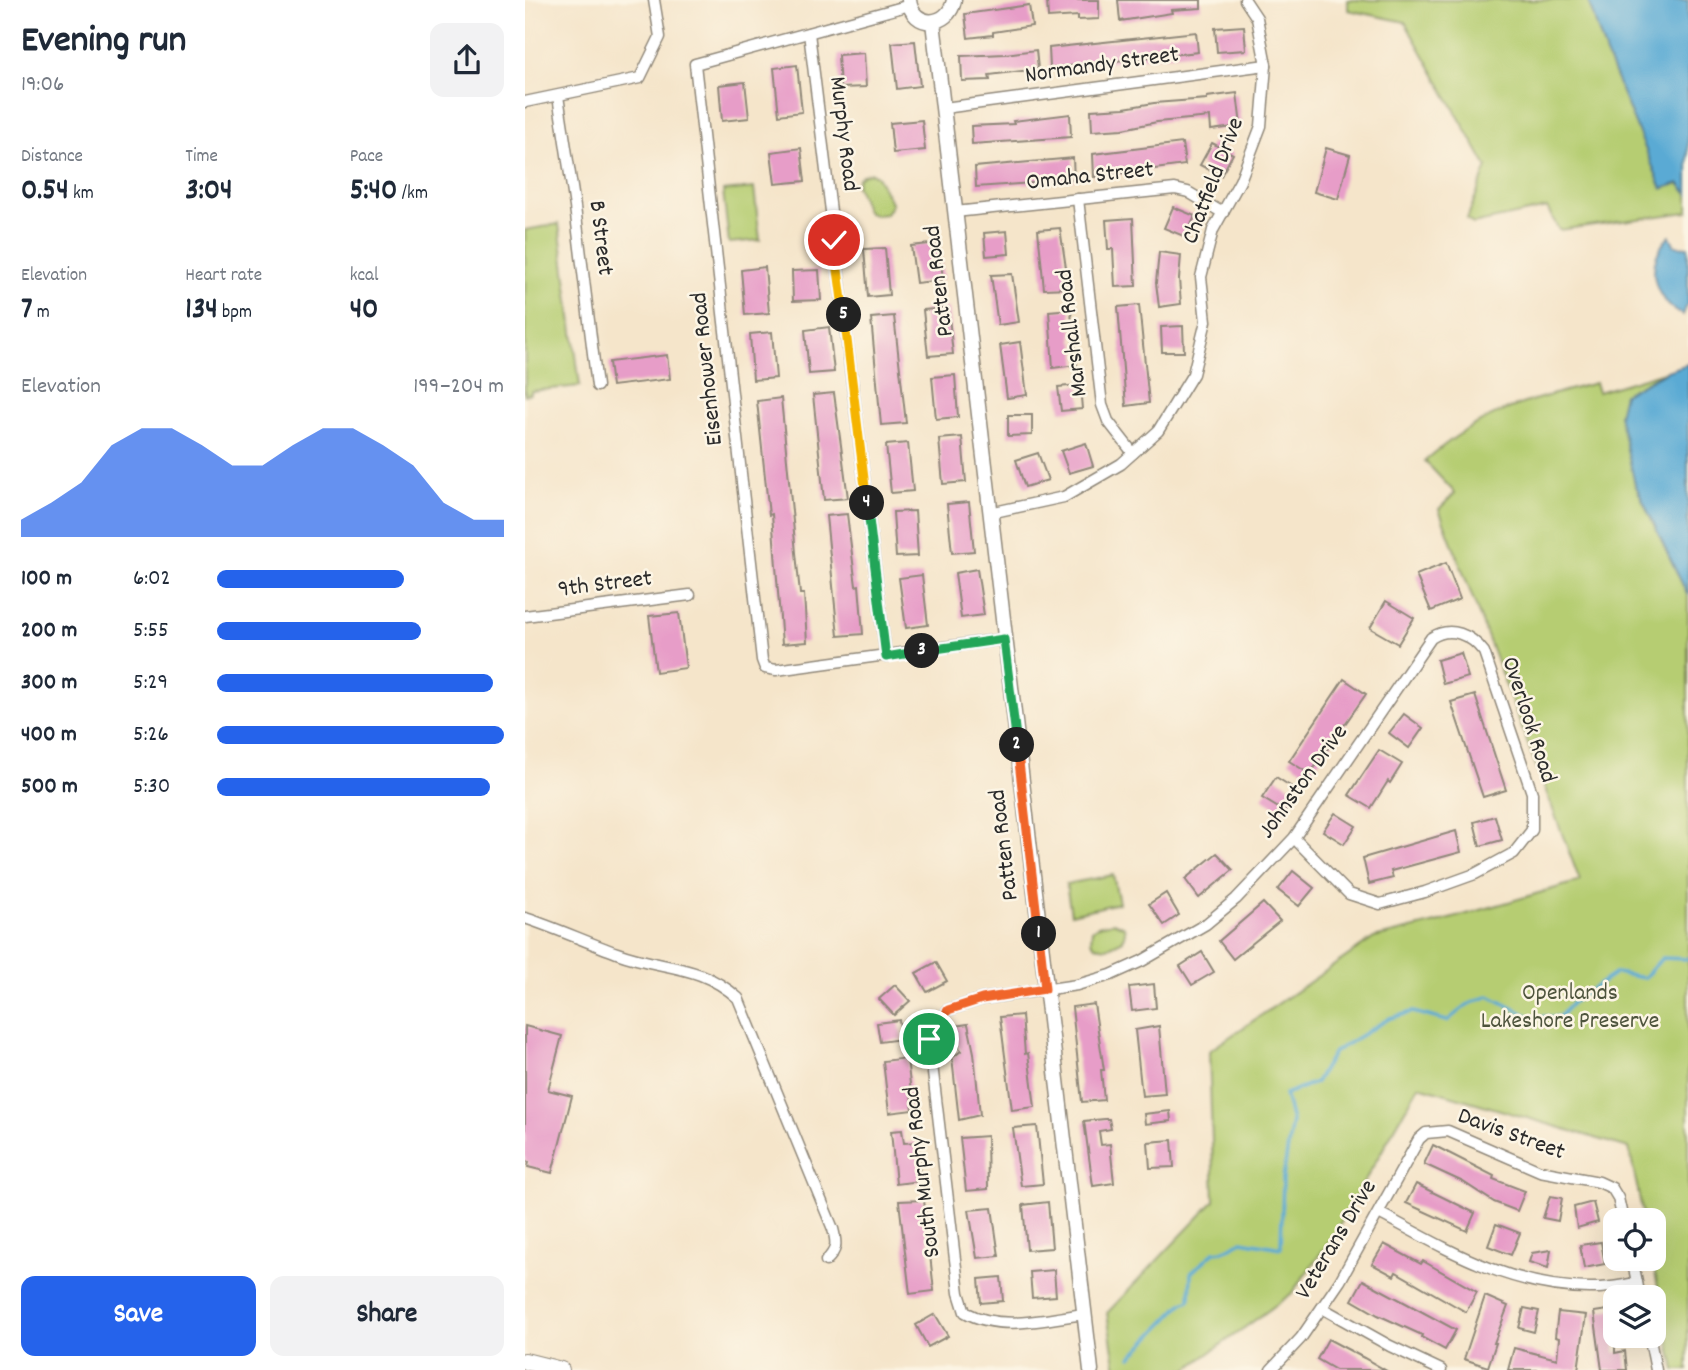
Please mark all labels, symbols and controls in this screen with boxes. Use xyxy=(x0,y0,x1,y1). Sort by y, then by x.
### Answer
text: Evening run xyxy=(21,15,186,70)
button: share xyxy=(430,23,504,97)
street label: Normandy Street xyxy=(1023,38,1181,94)
text: 19:06 xyxy=(21,69,64,102)
street label: Murphy Road xyxy=(819,75,867,193)
street label: Chatfield Drive xyxy=(1174,113,1254,249)
text: Distance xyxy=(21,144,83,171)
text: Time xyxy=(185,144,218,171)
text: Pace xyxy=(350,144,383,171)
street label: Omaha Street xyxy=(1025,153,1155,201)
text: 0.54 xyxy=(21,171,69,214)
text: 3:04 xyxy=(185,171,232,214)
text: 5:40 xyxy=(350,171,397,214)
text: km xyxy=(69,181,94,208)
text: /km xyxy=(397,181,428,208)
street label: B Street xyxy=(579,199,621,278)
pin xyxy=(804,210,864,270)
icon: check xyxy=(815,221,853,259)
street label: Patten Road xyxy=(916,223,964,339)
text: Elevation xyxy=(21,263,87,290)
text: Heart rate xyxy=(185,263,262,290)
text: kcal xyxy=(350,263,379,290)
street label: Marshall Road xyxy=(1048,267,1098,399)
text: 7 xyxy=(21,290,33,333)
text: 134 xyxy=(185,290,218,333)
text: 40 xyxy=(350,290,378,333)
street label: Eisenhower Road xyxy=(683,291,733,447)
pin: 5 xyxy=(827,298,861,332)
text: m xyxy=(33,300,50,327)
text: bpm xyxy=(218,300,252,327)
text: 5 xyxy=(839,301,848,328)
text: Elevation xyxy=(21,371,101,404)
text: 199–204 m xyxy=(413,371,504,404)
pin: 4 xyxy=(849,486,885,520)
text: 4 xyxy=(863,489,870,516)
street label: 9th Street xyxy=(556,562,654,608)
text: 100 m xyxy=(21,563,72,596)
text: 6:02 xyxy=(133,563,171,596)
text: 200 m xyxy=(21,615,77,648)
text: 5:55 xyxy=(133,615,169,648)
pin: 3 xyxy=(905,634,939,668)
text: 3 xyxy=(917,637,926,664)
street label: Overlook Road xyxy=(1492,653,1564,787)
text: 300 m xyxy=(21,667,77,700)
text: 5:29 xyxy=(133,667,168,700)
street label: Johnston Drive xyxy=(1251,718,1357,846)
text: 400 m xyxy=(21,719,77,752)
text: 5:26 xyxy=(133,719,169,752)
pin: 2 xyxy=(1000,728,1035,762)
text: 2 xyxy=(1012,731,1021,758)
text: 500 m xyxy=(21,771,78,804)
text: 5:30 xyxy=(133,771,170,804)
street label: Patten Road xyxy=(981,787,1029,903)
pin: 1 xyxy=(1021,916,1057,951)
text: 1 xyxy=(1036,920,1041,947)
park label: Openlands Lakeshore Preserve xyxy=(1481,977,1659,1039)
pin xyxy=(899,1009,959,1069)
icon: arrive xyxy=(910,1020,948,1058)
street label: South Murphy Road xyxy=(896,1084,950,1260)
street label: Davis Street xyxy=(1453,1100,1570,1170)
street label: Veterans Drive xyxy=(1288,1174,1386,1306)
map controls xyxy=(1603,1208,1666,1348)
button: locate xyxy=(1603,1208,1666,1271)
button: Save xyxy=(21,1276,256,1356)
button: Share xyxy=(270,1276,504,1356)
button: layers xyxy=(1603,1285,1666,1348)

